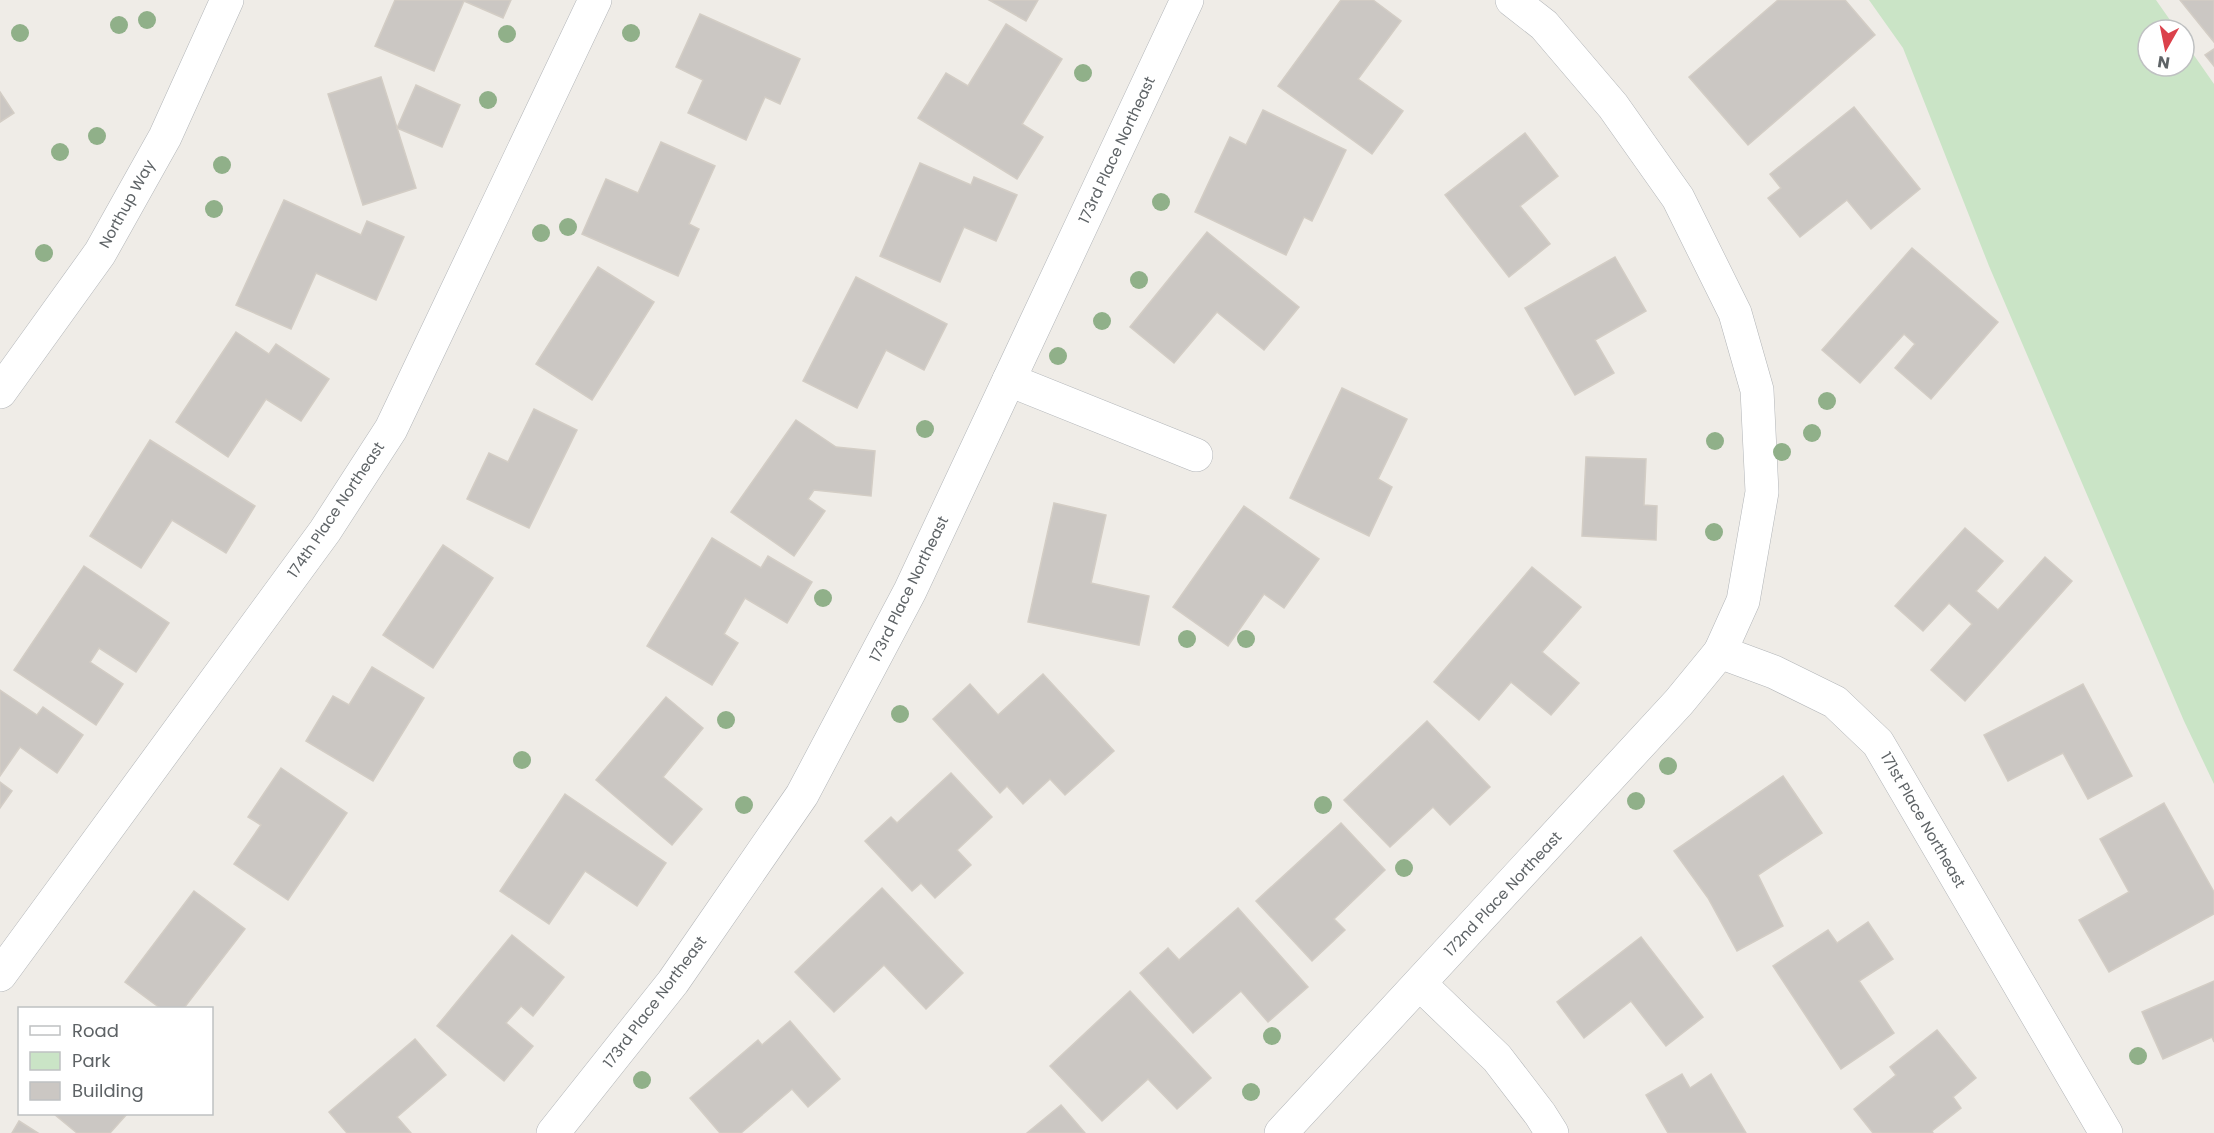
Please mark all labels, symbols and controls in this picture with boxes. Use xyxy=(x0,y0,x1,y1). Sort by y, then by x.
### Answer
north arrow xyxy=(2136,18,2196,78)
text: N xyxy=(2156,50,2171,75)
street label: 173rd Place Northeast xyxy=(1073,73,1160,227)
street label: Northup Way xyxy=(94,155,160,252)
street label: 174th Place Northeast xyxy=(282,438,389,582)
street label: 173rd Place Northeast xyxy=(864,512,953,665)
street label: 171st Place Northeast xyxy=(1876,748,1971,891)
street label: 172nd Place Northeast xyxy=(1439,827,1566,961)
street label: 173rd Place Northeast xyxy=(598,931,711,1072)
legend xyxy=(18,1007,213,1115)
text: Road xyxy=(72,1018,119,1043)
text: Park xyxy=(72,1048,111,1073)
text: Building xyxy=(72,1078,144,1103)

